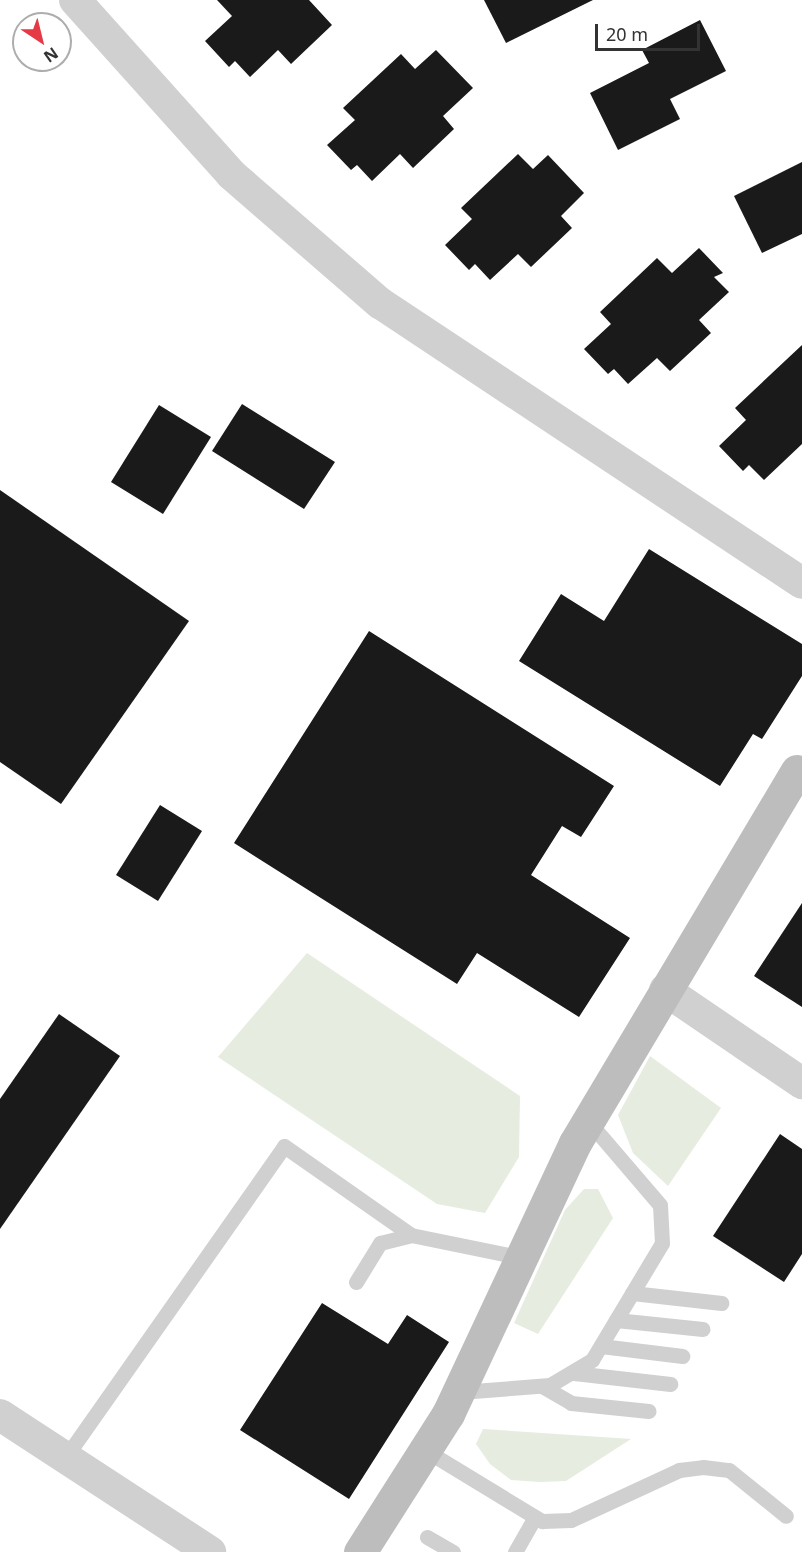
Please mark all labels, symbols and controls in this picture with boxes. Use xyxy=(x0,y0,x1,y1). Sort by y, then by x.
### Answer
north arrow xyxy=(12,12,72,72)
scale bar xyxy=(598,12,703,50)
text: 20 m xyxy=(606,22,648,46)
text: N xyxy=(40,42,63,68)

